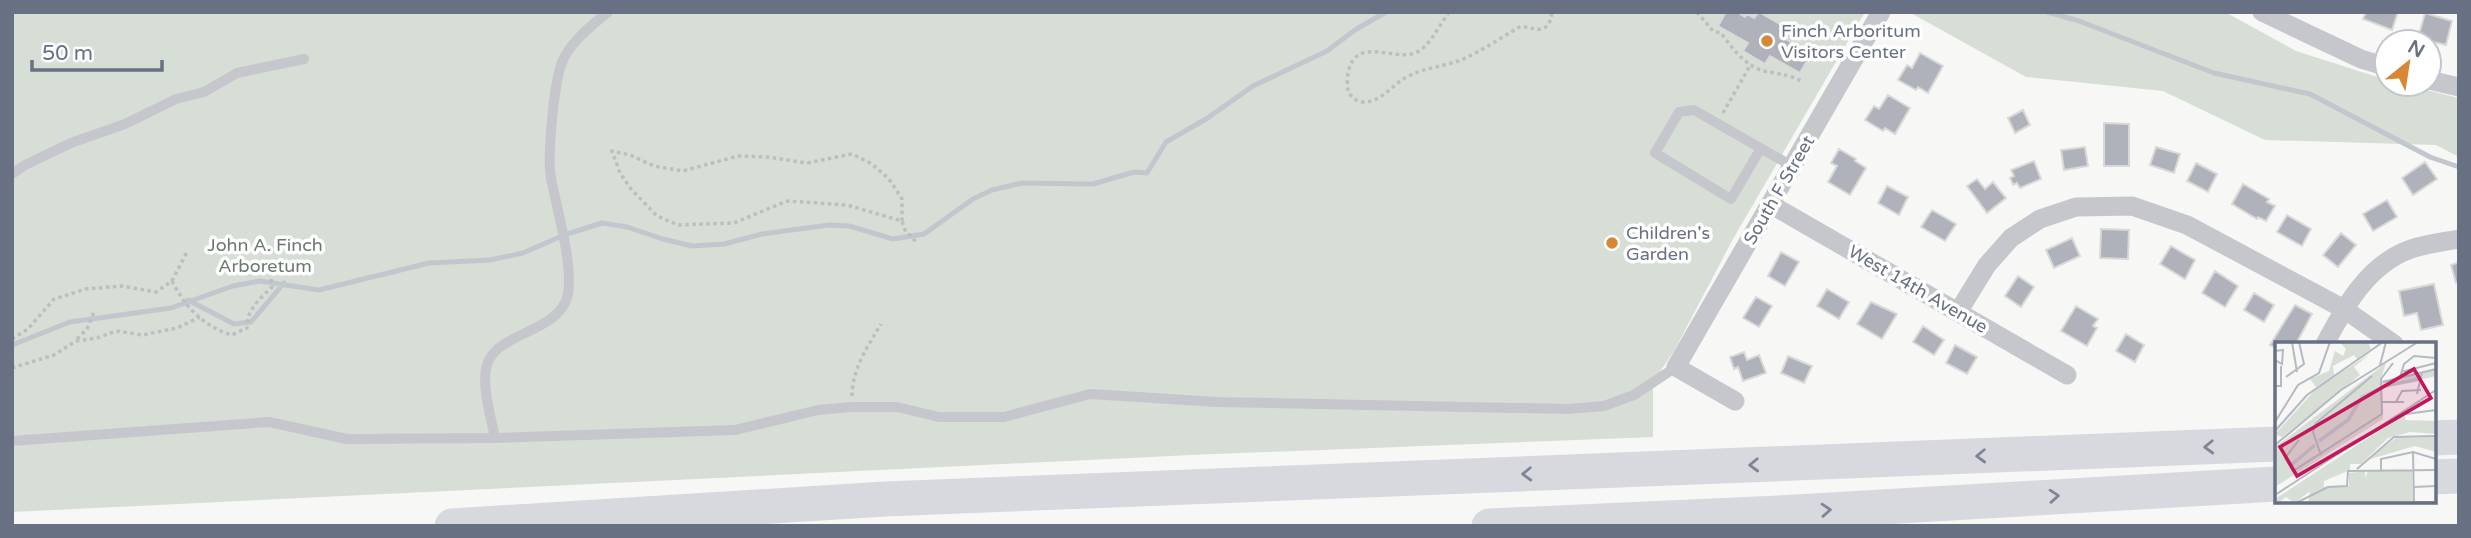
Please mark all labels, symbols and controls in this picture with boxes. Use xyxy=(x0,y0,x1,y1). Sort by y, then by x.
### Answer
place label: Finch Arboritum Visitors Center xyxy=(1781,20,1921,63)
scale bar xyxy=(32,28,161,72)
north arrow xyxy=(2373,28,2443,98)
marker: Finch Arboritum Visitors Center xyxy=(1759,33,1775,49)
text: N xyxy=(2404,36,2428,62)
text: 50 m xyxy=(42,41,93,66)
street label: South F Street xyxy=(1739,131,1819,249)
place label: Children's Garden xyxy=(1626,222,1710,265)
park label: John A. Finch Arboretum xyxy=(207,234,323,277)
marker: Children's Garden xyxy=(1604,235,1620,251)
street label: West 14th Avenue xyxy=(1844,240,1992,338)
inset map xyxy=(2275,342,2436,503)
one-way arrow xyxy=(2203,439,2214,454)
one-way arrow xyxy=(1975,449,1986,464)
one-way arrow xyxy=(1748,458,1759,473)
one-way arrow xyxy=(1521,467,1532,482)
one-way arrow xyxy=(2048,489,2059,504)
one-way arrow xyxy=(1821,503,1832,518)

